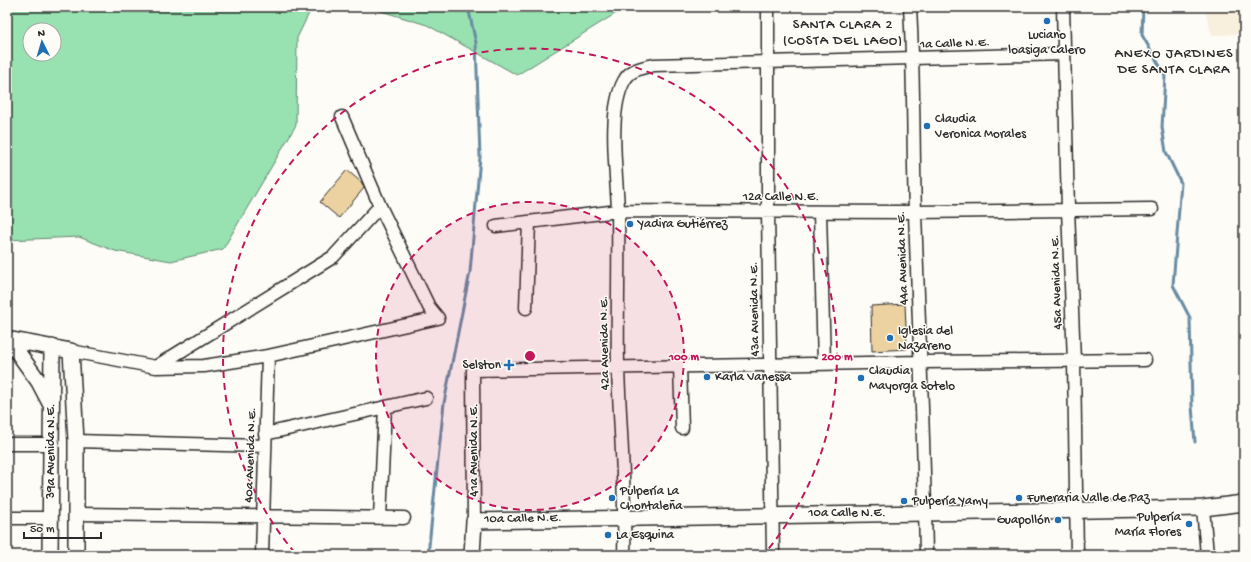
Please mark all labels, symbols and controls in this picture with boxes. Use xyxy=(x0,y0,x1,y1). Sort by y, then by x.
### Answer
marker: Luciano loasiga Calero xyxy=(1042,16,1052,26)
district label: SANTA CLARA 2 (COSTA DEL LAGO) xyxy=(783,17,903,50)
north arrow xyxy=(22,22,62,62)
text: N xyxy=(37,28,45,40)
place label: Luciano loasiga Calero xyxy=(1008,28,1086,58)
street label: 1a Calle N.E. xyxy=(919,35,990,53)
district label: ANEXO JARDINES DE SANTA CLARA xyxy=(1114,46,1234,79)
place label: Claudia Veronica Morales xyxy=(934,112,1027,142)
marker: Claudia Veronica Morales xyxy=(922,121,932,131)
street label: 12a Calle N.E. xyxy=(742,190,819,205)
street label: 44a Avenida N.E. xyxy=(894,211,912,305)
place label: Yadira Gutiérrez xyxy=(637,217,729,232)
marker: Yadira Gutiérrez xyxy=(625,219,635,229)
street label: 45a Avenida N.E. xyxy=(1048,234,1066,330)
street label: 43a Avenida N.E. xyxy=(747,261,763,357)
street label: 42a Avenida N.E. xyxy=(597,296,613,390)
place label: Iglesia del Nazareno xyxy=(898,324,953,354)
marker: Iglesia del Nazareno xyxy=(885,333,895,343)
centre of rings xyxy=(523,349,537,363)
text: 100 m xyxy=(668,351,699,365)
text: 200 m xyxy=(822,351,853,365)
place label: Selston xyxy=(462,358,502,373)
marker: Selston xyxy=(504,360,514,370)
place label: Claudia Mayorga Sotelo xyxy=(869,364,955,394)
place label: Karla Vanessa xyxy=(715,370,792,385)
marker: Karla Vanessa xyxy=(702,372,712,382)
marker: Claudia Mayorga Sotelo xyxy=(856,373,866,383)
street label: 39a Avenida N.E. xyxy=(44,403,59,500)
street label: 41a Avenida N.E. xyxy=(467,403,482,497)
street label: 40a Avenida N.E. xyxy=(242,407,260,503)
place label: Pulpería La Chontaleña xyxy=(619,484,683,514)
place label: Funeraria Valle de Paz xyxy=(1026,491,1151,506)
marker: Pulpería La Chontaleña xyxy=(607,493,617,503)
marker: Funeraria Valle de Paz xyxy=(1014,493,1024,503)
place label: Pulpería Yamy xyxy=(911,494,988,509)
marker: Pulpería Yamy xyxy=(899,496,909,506)
street label: 10a Calle N.E. xyxy=(807,506,886,521)
place label: Pulpería María Flores xyxy=(1115,510,1182,540)
street label: 10a Calle N.E. xyxy=(483,511,562,527)
place label: Guapollón xyxy=(997,513,1051,528)
scale bar xyxy=(24,514,101,540)
marker: Guapollón xyxy=(1053,515,1063,525)
marker: Pulpería María Flores xyxy=(1184,519,1194,529)
text: 50 m xyxy=(30,523,55,537)
place label: La Esquina xyxy=(616,528,675,543)
marker: La Esquina xyxy=(603,530,613,540)

